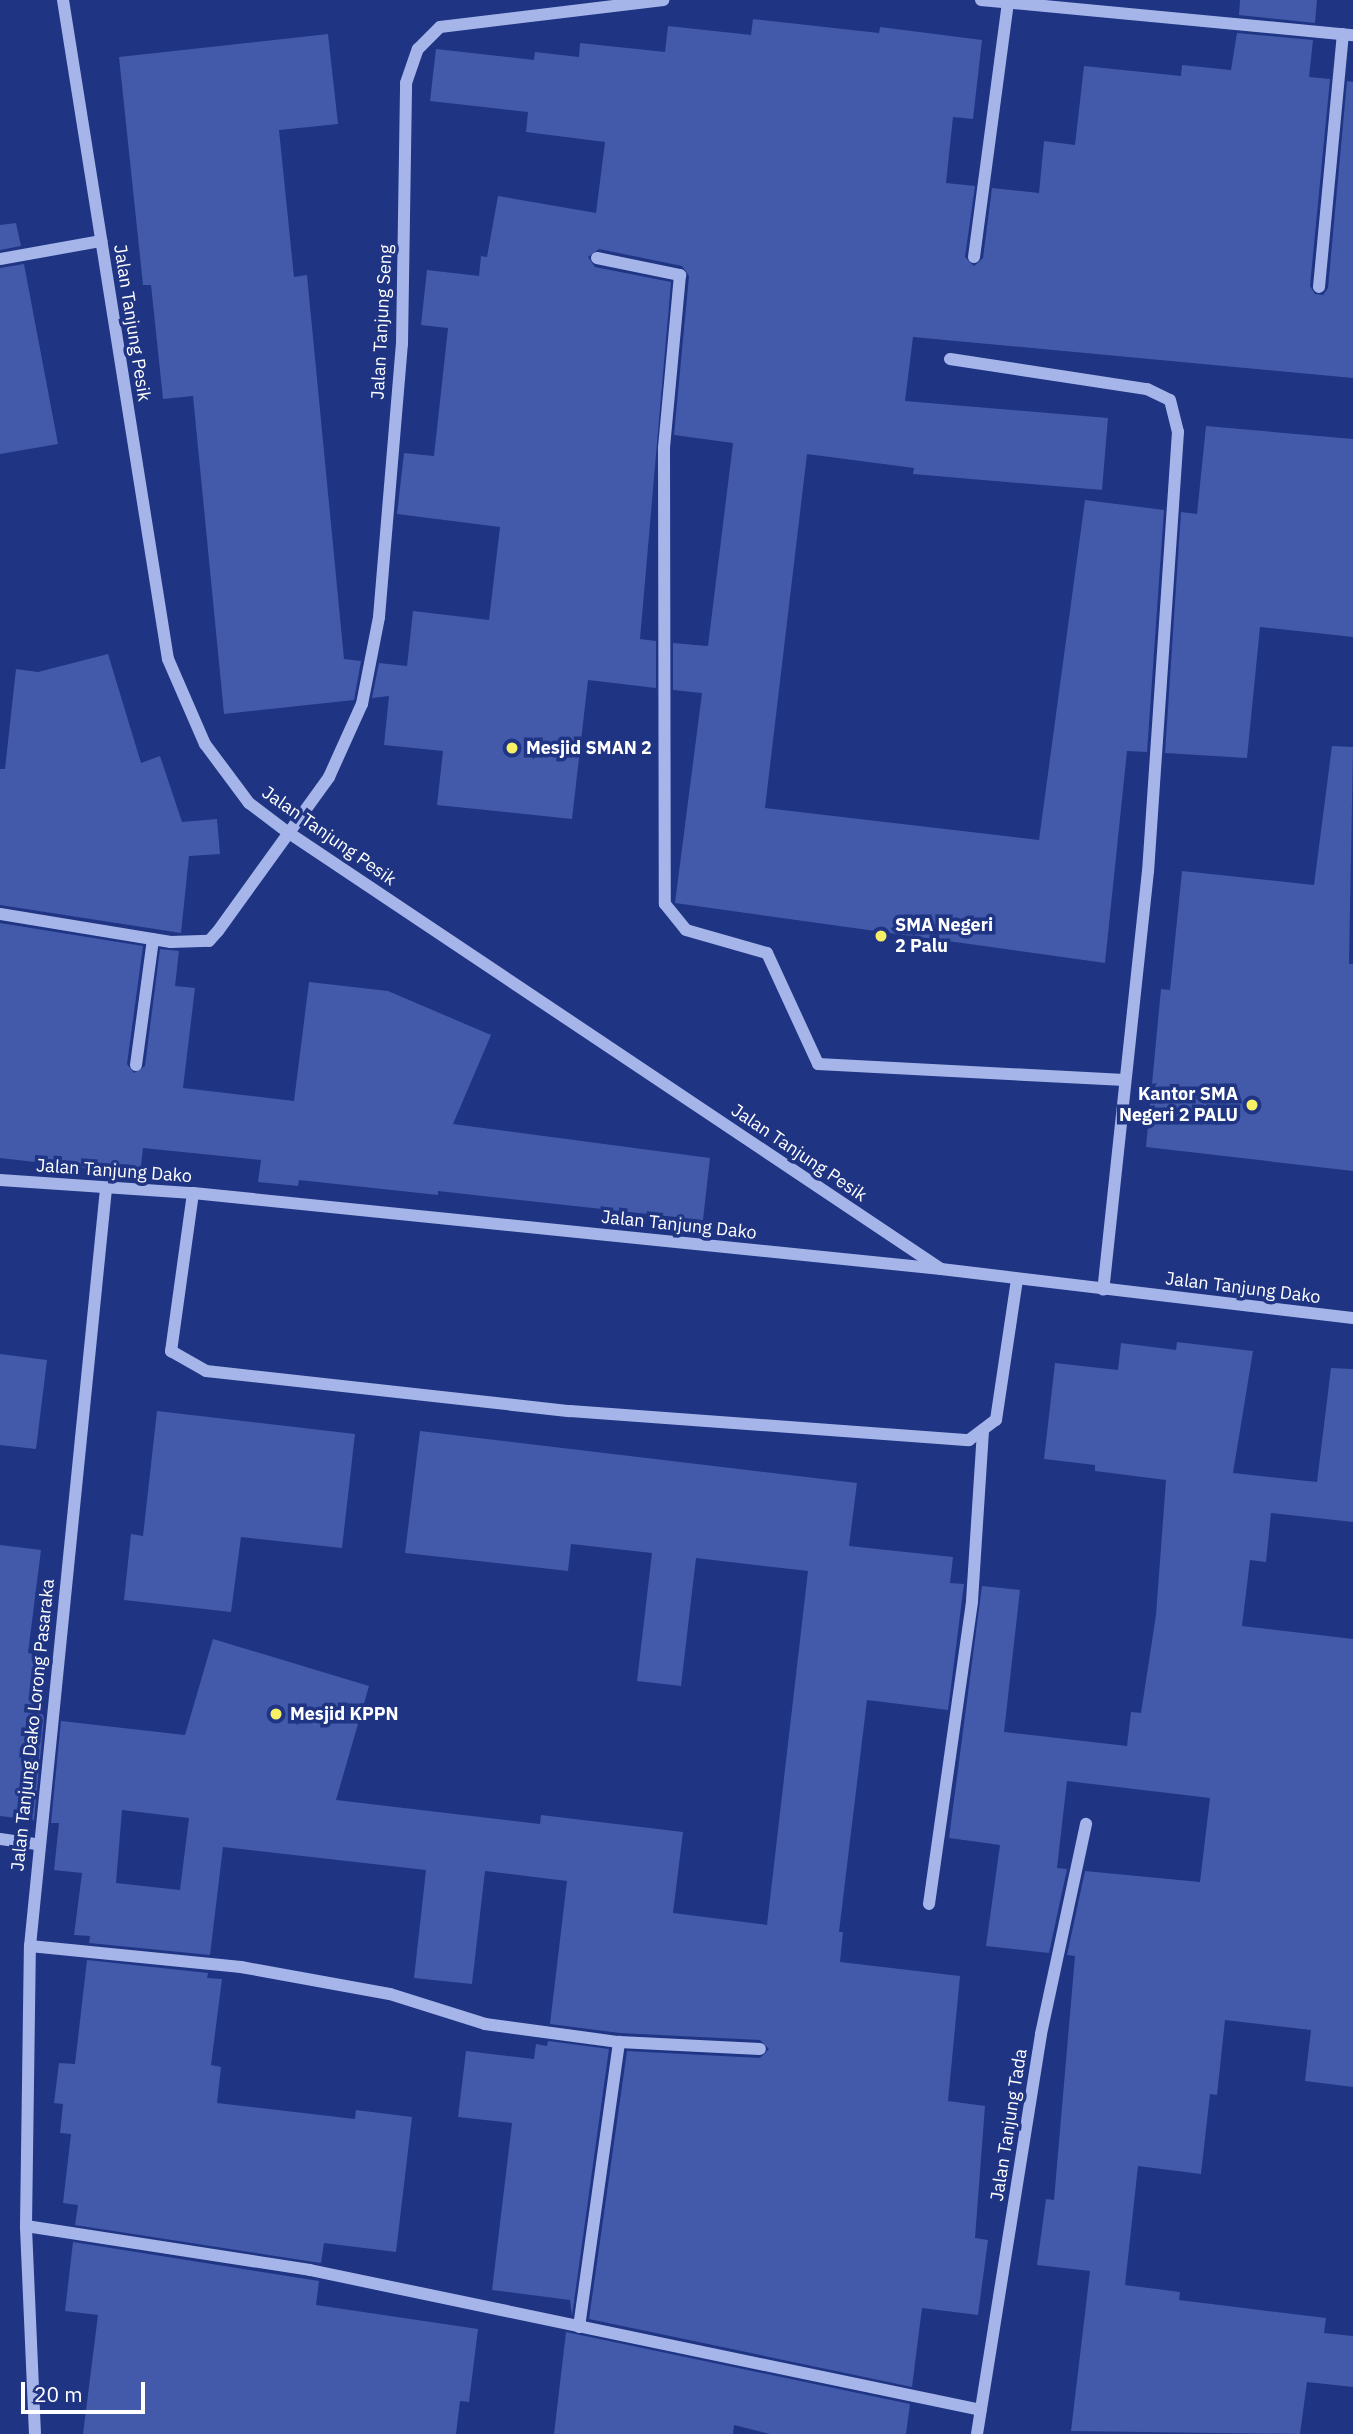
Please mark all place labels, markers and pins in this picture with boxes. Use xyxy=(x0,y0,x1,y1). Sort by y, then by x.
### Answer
place label: Mesjid SMAN 2 xyxy=(526,737,652,759)
marker: Mesjid SMAN 2 xyxy=(504,740,520,756)
place label: SMA Negeri 2 Palu xyxy=(895,915,993,958)
marker: SMA Negeri 2 Palu xyxy=(873,928,889,944)
place label: Kantor SMA Negeri 2 PALU xyxy=(1119,1084,1238,1126)
marker: Kantor SMA Negeri 2 PALU xyxy=(1244,1097,1260,1113)
place label: Mesjid KPPN xyxy=(290,1703,399,1725)
marker: Mesjid KPPN xyxy=(268,1706,284,1722)

